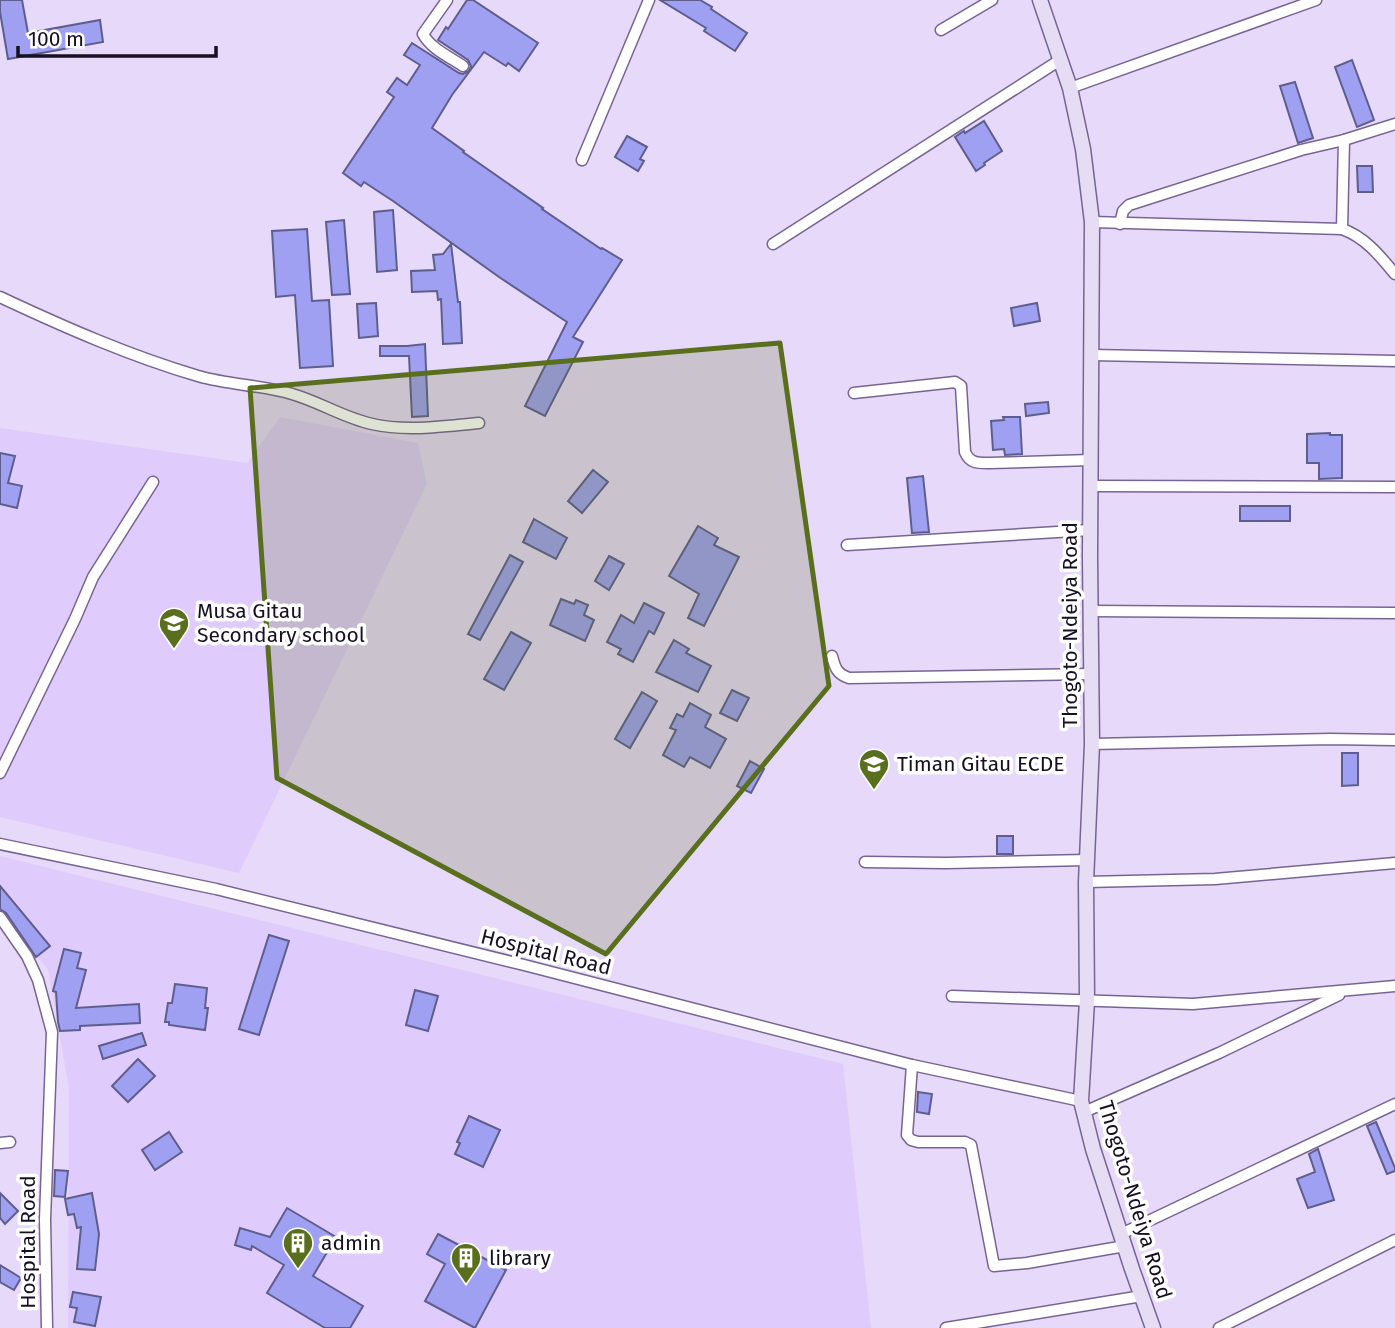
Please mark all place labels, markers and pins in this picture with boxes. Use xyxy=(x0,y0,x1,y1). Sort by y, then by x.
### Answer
place label: Musa Gitau Secondary school xyxy=(197,598,365,648)
school or university icon: Musa Gitau Secondary school xyxy=(157,606,191,650)
school or university icon: Timan Gitau ECDE xyxy=(857,747,891,791)
place label: Timan Gitau ECDE xyxy=(897,751,1064,777)
building icon: admin xyxy=(281,1226,315,1270)
place label: admin xyxy=(321,1230,381,1256)
building icon: library xyxy=(449,1241,483,1285)
place label: library xyxy=(489,1245,551,1271)

